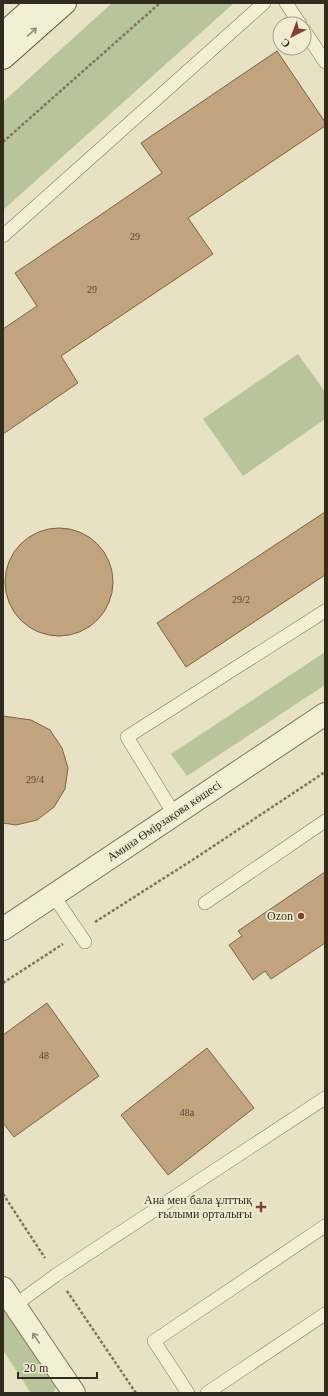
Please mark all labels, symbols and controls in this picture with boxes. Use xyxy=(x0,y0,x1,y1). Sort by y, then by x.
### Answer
north arrow xyxy=(272,16,312,56)
one-way arrow xyxy=(27,28,37,37)
text: С xyxy=(278,36,292,51)
house number: 29 xyxy=(130,231,140,242)
house number: 29 xyxy=(87,284,97,295)
house number: 29/2 xyxy=(232,594,250,605)
house number: 29/4 xyxy=(26,774,44,785)
street label: Амина Өмірзақова көшесі xyxy=(104,777,224,864)
place label: Ozon xyxy=(267,909,293,923)
marker: Ozon xyxy=(296,911,306,921)
house number: 48 xyxy=(39,1050,49,1061)
house number: 48а xyxy=(180,1107,195,1118)
place label: Ана мен бала ұлттық ғылыми орталығы xyxy=(144,1193,252,1221)
marker: Ана мен бала ұлттық ғылыми орталығы xyxy=(255,1201,267,1213)
one-way arrow xyxy=(32,1332,41,1343)
scale bar xyxy=(18,1354,97,1380)
text: 20 m xyxy=(24,1361,49,1375)

